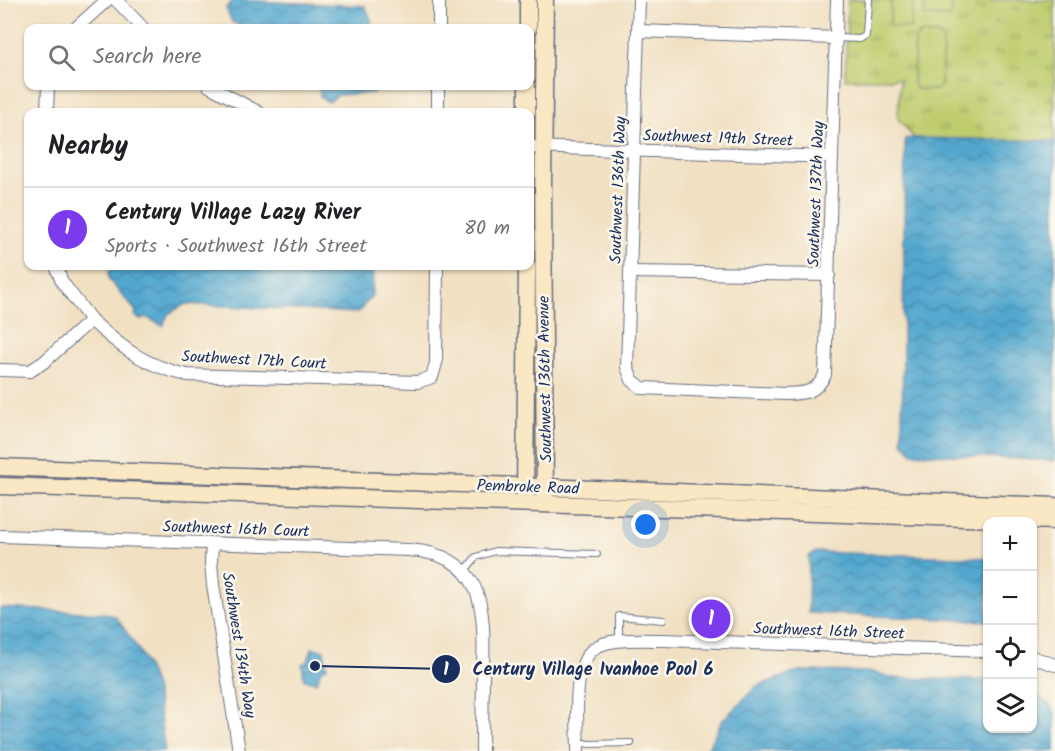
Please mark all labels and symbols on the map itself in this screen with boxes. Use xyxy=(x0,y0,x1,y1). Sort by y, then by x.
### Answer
street label: Southwest 136th Way xyxy=(603,115,634,264)
street label: Southwest 137th Way xyxy=(801,120,832,267)
street label: Southwest 19th Street xyxy=(642,123,794,154)
street label: Southwest 136th Avenue xyxy=(532,295,559,463)
street label: Southwest 17th Court xyxy=(181,344,328,377)
street label: Pembroke Road xyxy=(476,473,581,502)
your location xyxy=(631,510,660,539)
street label: Southwest 16th Court xyxy=(162,514,310,545)
street label: Southwest 134th Way xyxy=(215,571,262,720)
pin: 1 xyxy=(692,596,730,642)
street label: Southwest 16th Street xyxy=(753,616,906,647)
callout: Century Village Ivanhoe Pool 6 xyxy=(431,651,726,687)
text: 1 xyxy=(443,656,449,685)
text: Century Village Ivanhoe Pool 6 xyxy=(472,656,714,685)

